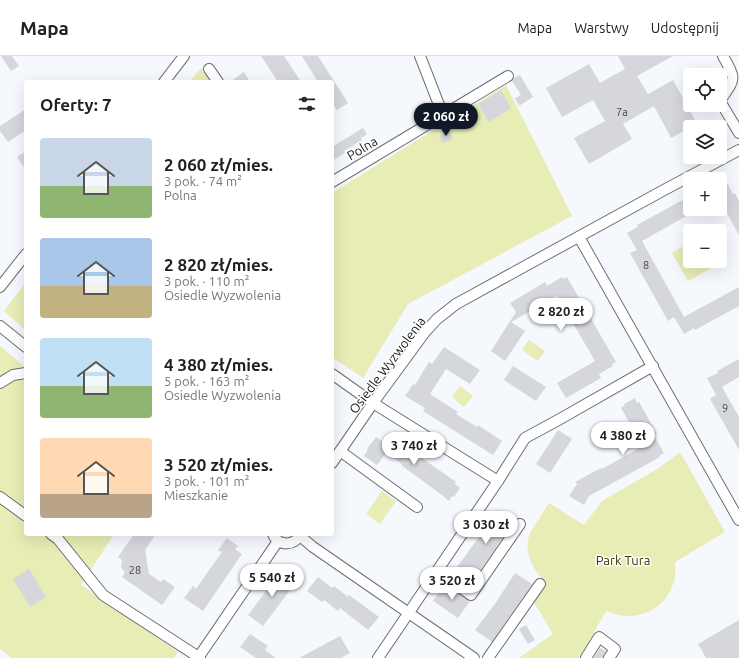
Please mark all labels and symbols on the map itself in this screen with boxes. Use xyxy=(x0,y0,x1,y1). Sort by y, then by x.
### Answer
pin: 2 060 zł xyxy=(405,103,487,137)
house number: 7a xyxy=(616,106,628,118)
street label: Polna xyxy=(344,134,380,162)
house number: 8 xyxy=(643,259,649,271)
pin: 2 820 zł xyxy=(520,298,602,332)
street label: Osiedle Wyzwolenia xyxy=(346,314,428,416)
house number: 9 xyxy=(722,402,728,414)
pin: 4 380 zł xyxy=(582,422,664,456)
pin: 3 740 zł xyxy=(373,432,455,466)
pin: 3 030 zł xyxy=(445,511,527,545)
park label: Park Tura xyxy=(596,553,650,567)
house number: 28 xyxy=(129,564,141,576)
pin: 5 540 zł xyxy=(231,564,313,598)
pin: 3 520 zł xyxy=(411,567,493,601)

